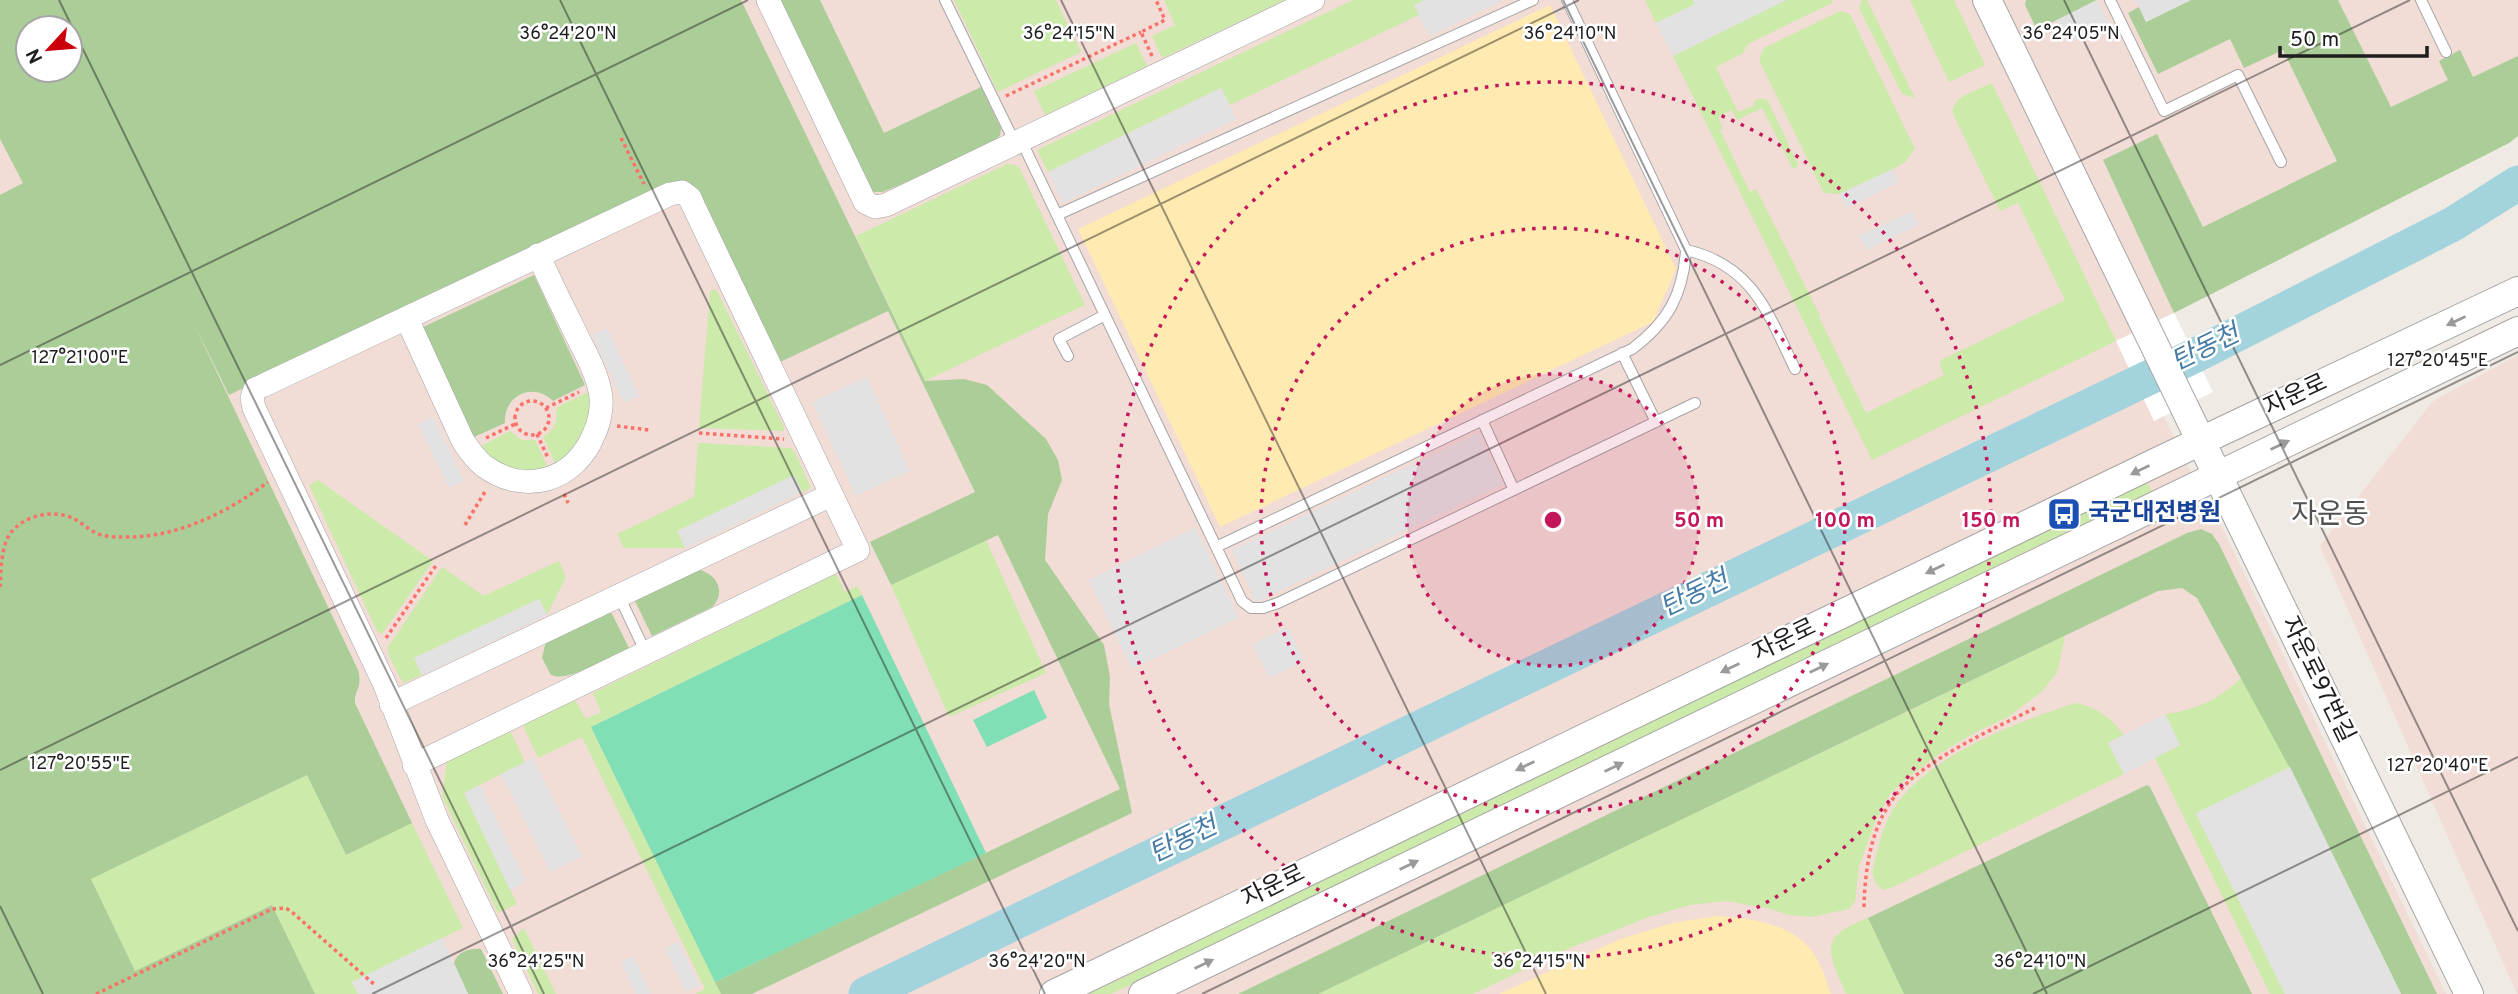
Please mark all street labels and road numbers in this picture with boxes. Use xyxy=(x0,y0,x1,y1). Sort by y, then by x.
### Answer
street label: 자운로 xyxy=(2260,368,2332,424)
street label: 자운로97번길 xyxy=(2274,612,2360,748)
street label: 자운로 xyxy=(1749,613,1821,669)
street label: 자운로 xyxy=(1238,859,1310,915)

